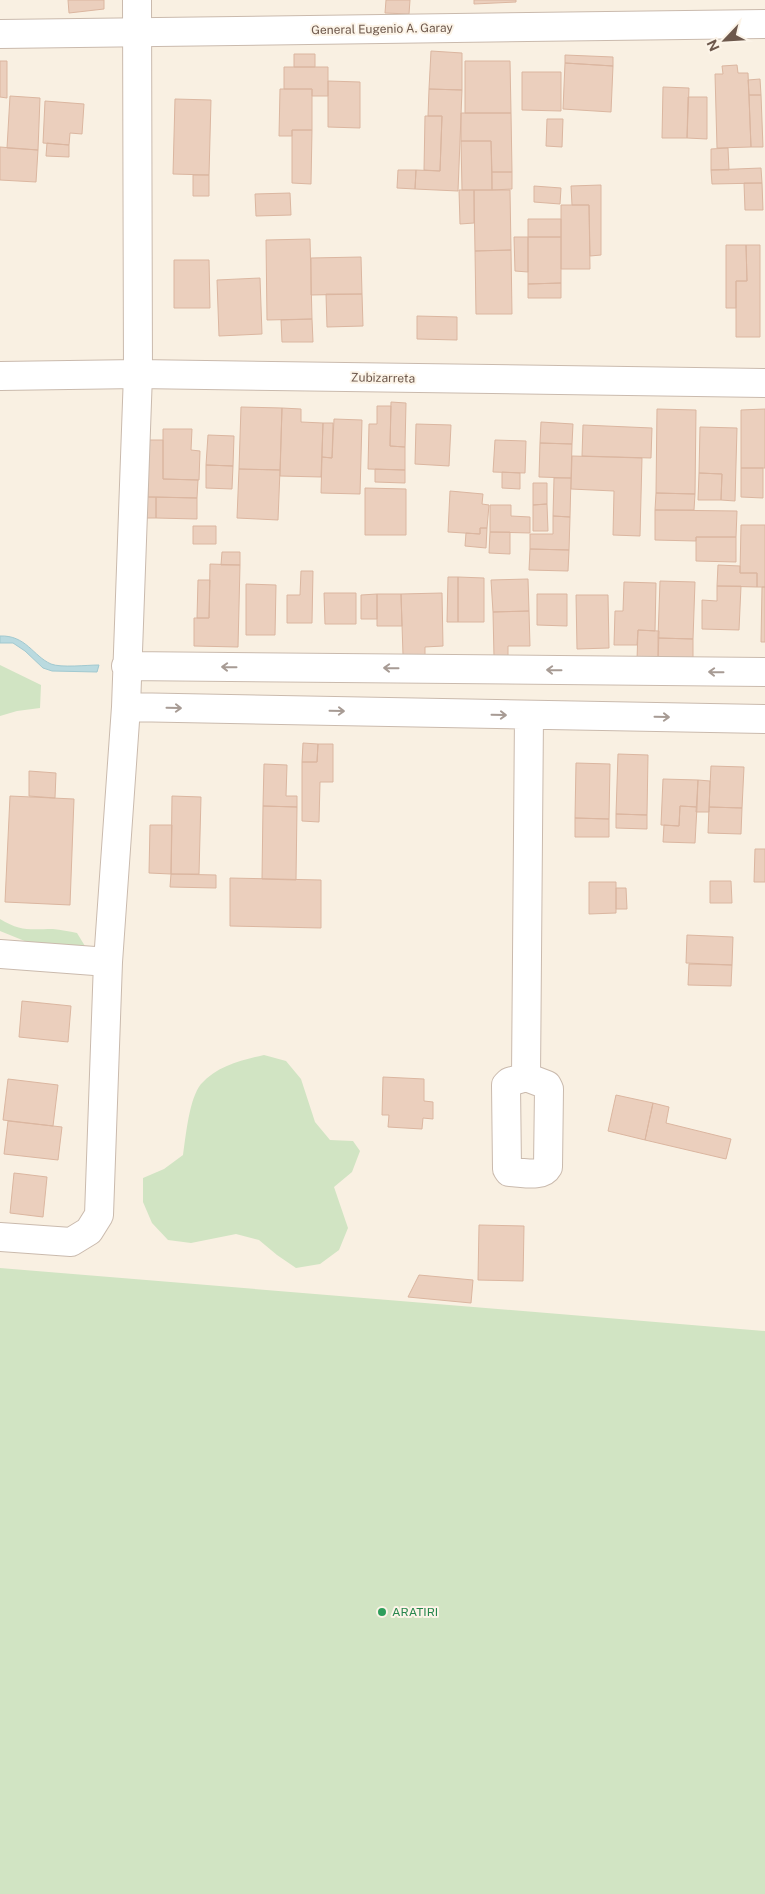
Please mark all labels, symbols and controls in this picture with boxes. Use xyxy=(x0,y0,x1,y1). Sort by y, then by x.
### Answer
north arrow xyxy=(700,15,750,65)
street label: General Eugenio A. Garay xyxy=(311,21,454,37)
text: N xyxy=(704,37,723,54)
street label: Zubizarreta xyxy=(351,370,415,386)
one-way arrow xyxy=(221,662,238,672)
one-way arrow xyxy=(384,664,400,673)
one-way arrow xyxy=(546,665,562,675)
one-way arrow xyxy=(709,667,725,677)
one-way arrow xyxy=(166,703,182,713)
one-way arrow xyxy=(328,706,345,716)
one-way arrow xyxy=(491,710,507,719)
one-way arrow xyxy=(654,712,670,722)
place label: ARATIRI xyxy=(392,1605,438,1619)
marker: ARATIRI xyxy=(376,1606,388,1618)

